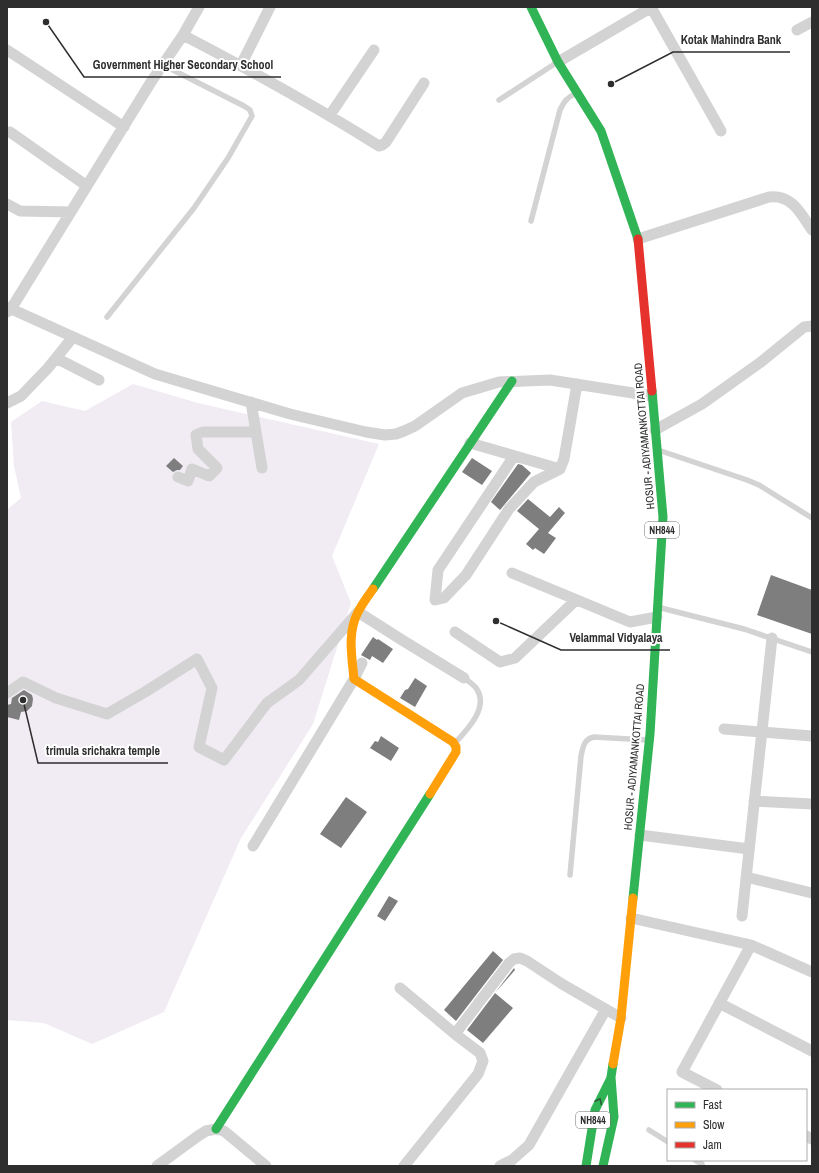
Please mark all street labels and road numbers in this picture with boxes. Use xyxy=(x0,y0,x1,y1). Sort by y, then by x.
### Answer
street label: HOSUR - ADIYAMANKOTTAI ROAD xyxy=(631,362,657,510)
road number: NH844 xyxy=(645,522,679,538)
street label: HOSUR - ADIYAMANKOTTAI ROAD xyxy=(621,683,647,831)
road number: NH844 xyxy=(576,1112,610,1128)

